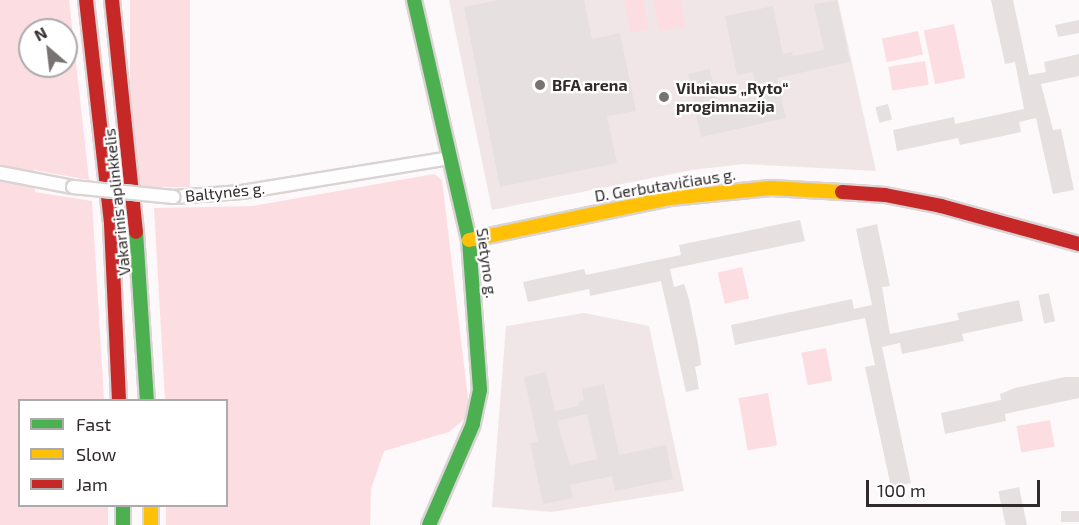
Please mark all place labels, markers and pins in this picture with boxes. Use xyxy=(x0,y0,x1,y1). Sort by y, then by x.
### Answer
place label: BFA arena xyxy=(552,75,628,95)
marker: BFA arena xyxy=(533,78,547,92)
place label: Vilniaus „Ryto“ progimnazija xyxy=(676,78,789,116)
marker: Vilniaus „Ryto“ progimnazija xyxy=(657,90,671,104)

